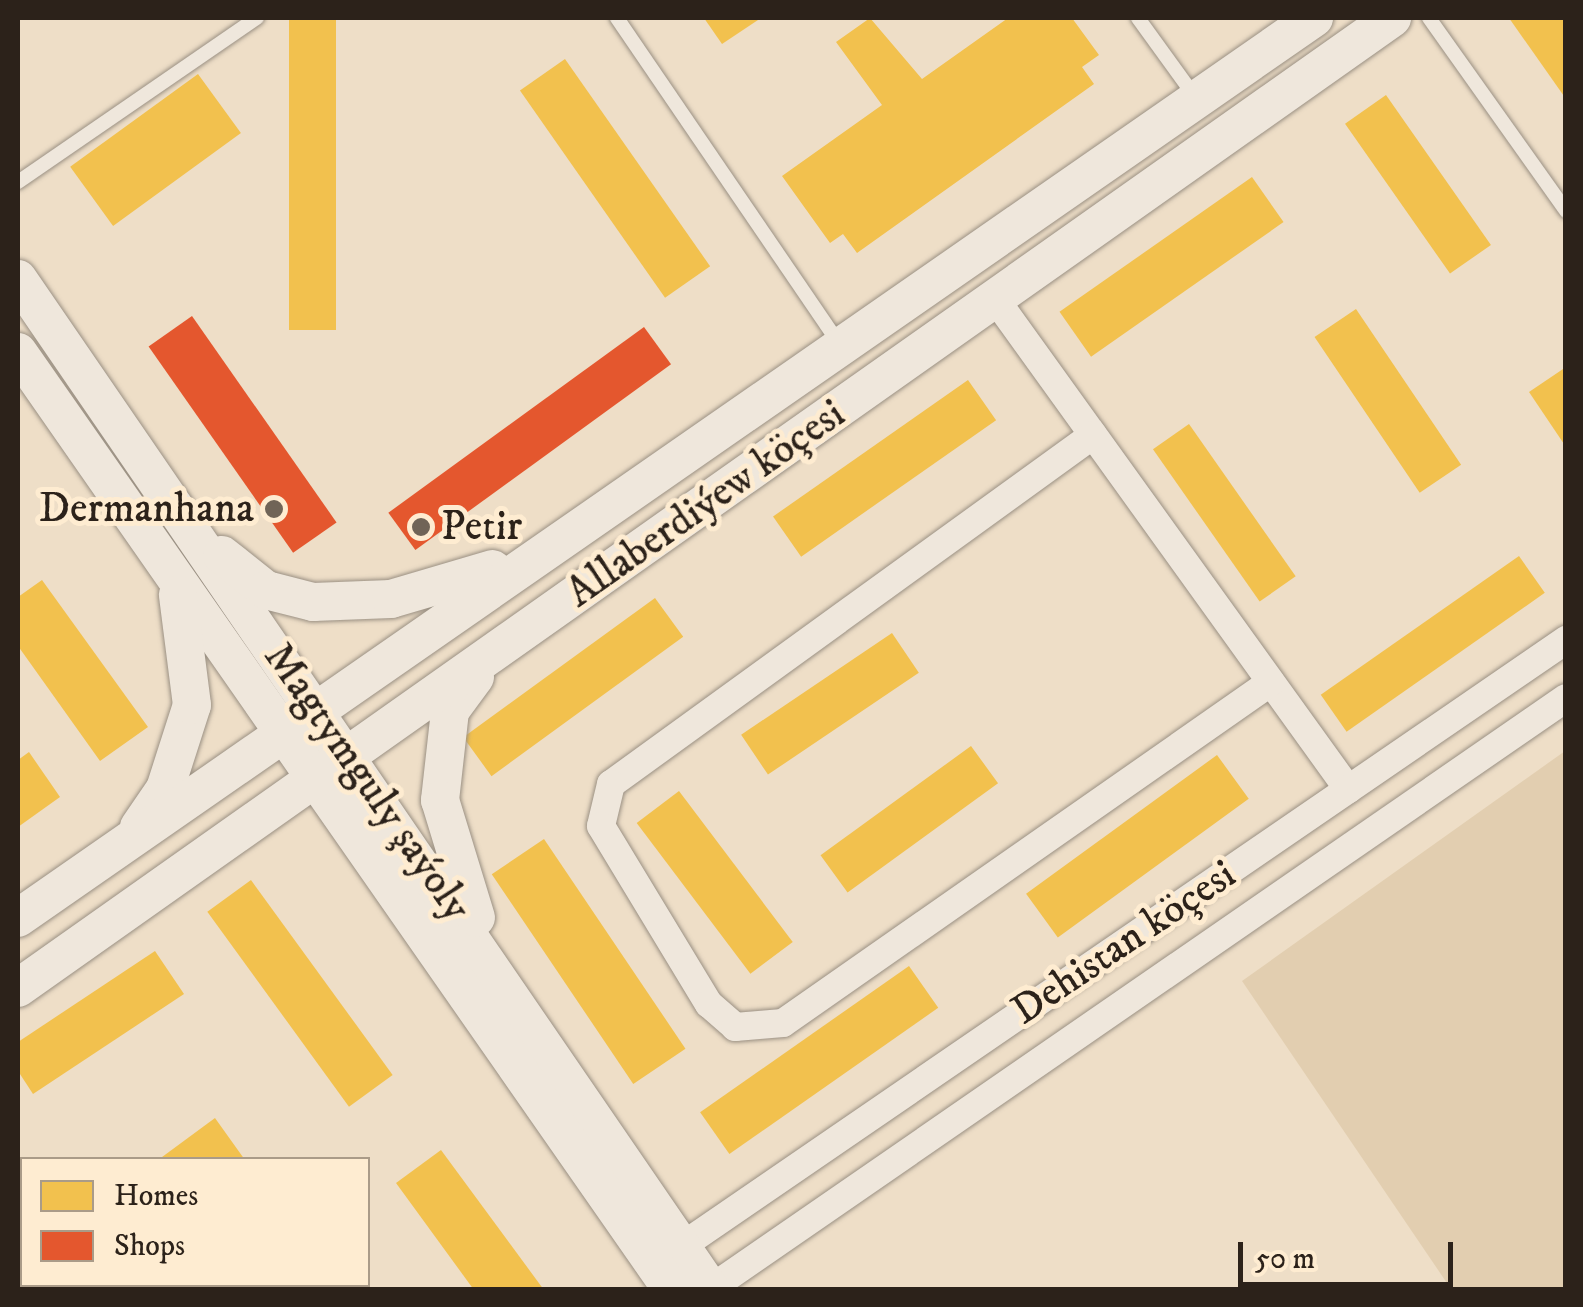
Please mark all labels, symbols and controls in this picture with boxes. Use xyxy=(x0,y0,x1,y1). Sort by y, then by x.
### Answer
street label: Allaberdiýew köçesi xyxy=(557,389,855,619)
place label: Dermanhana xyxy=(39,484,254,534)
marker: Dermanhana xyxy=(263,498,285,520)
place label: Petir xyxy=(441,502,522,552)
marker: Petir xyxy=(410,516,432,538)
street label: Magtymguly şaýoly xyxy=(253,634,481,930)
street label: Dehistan köçesi xyxy=(1003,850,1245,1036)
legend xyxy=(20,1157,370,1287)
text: Homes xyxy=(114,1178,198,1215)
scale bar xyxy=(1243,1222,1458,1284)
text: Shops xyxy=(114,1228,185,1265)
text: 50 m xyxy=(1255,1241,1315,1278)

